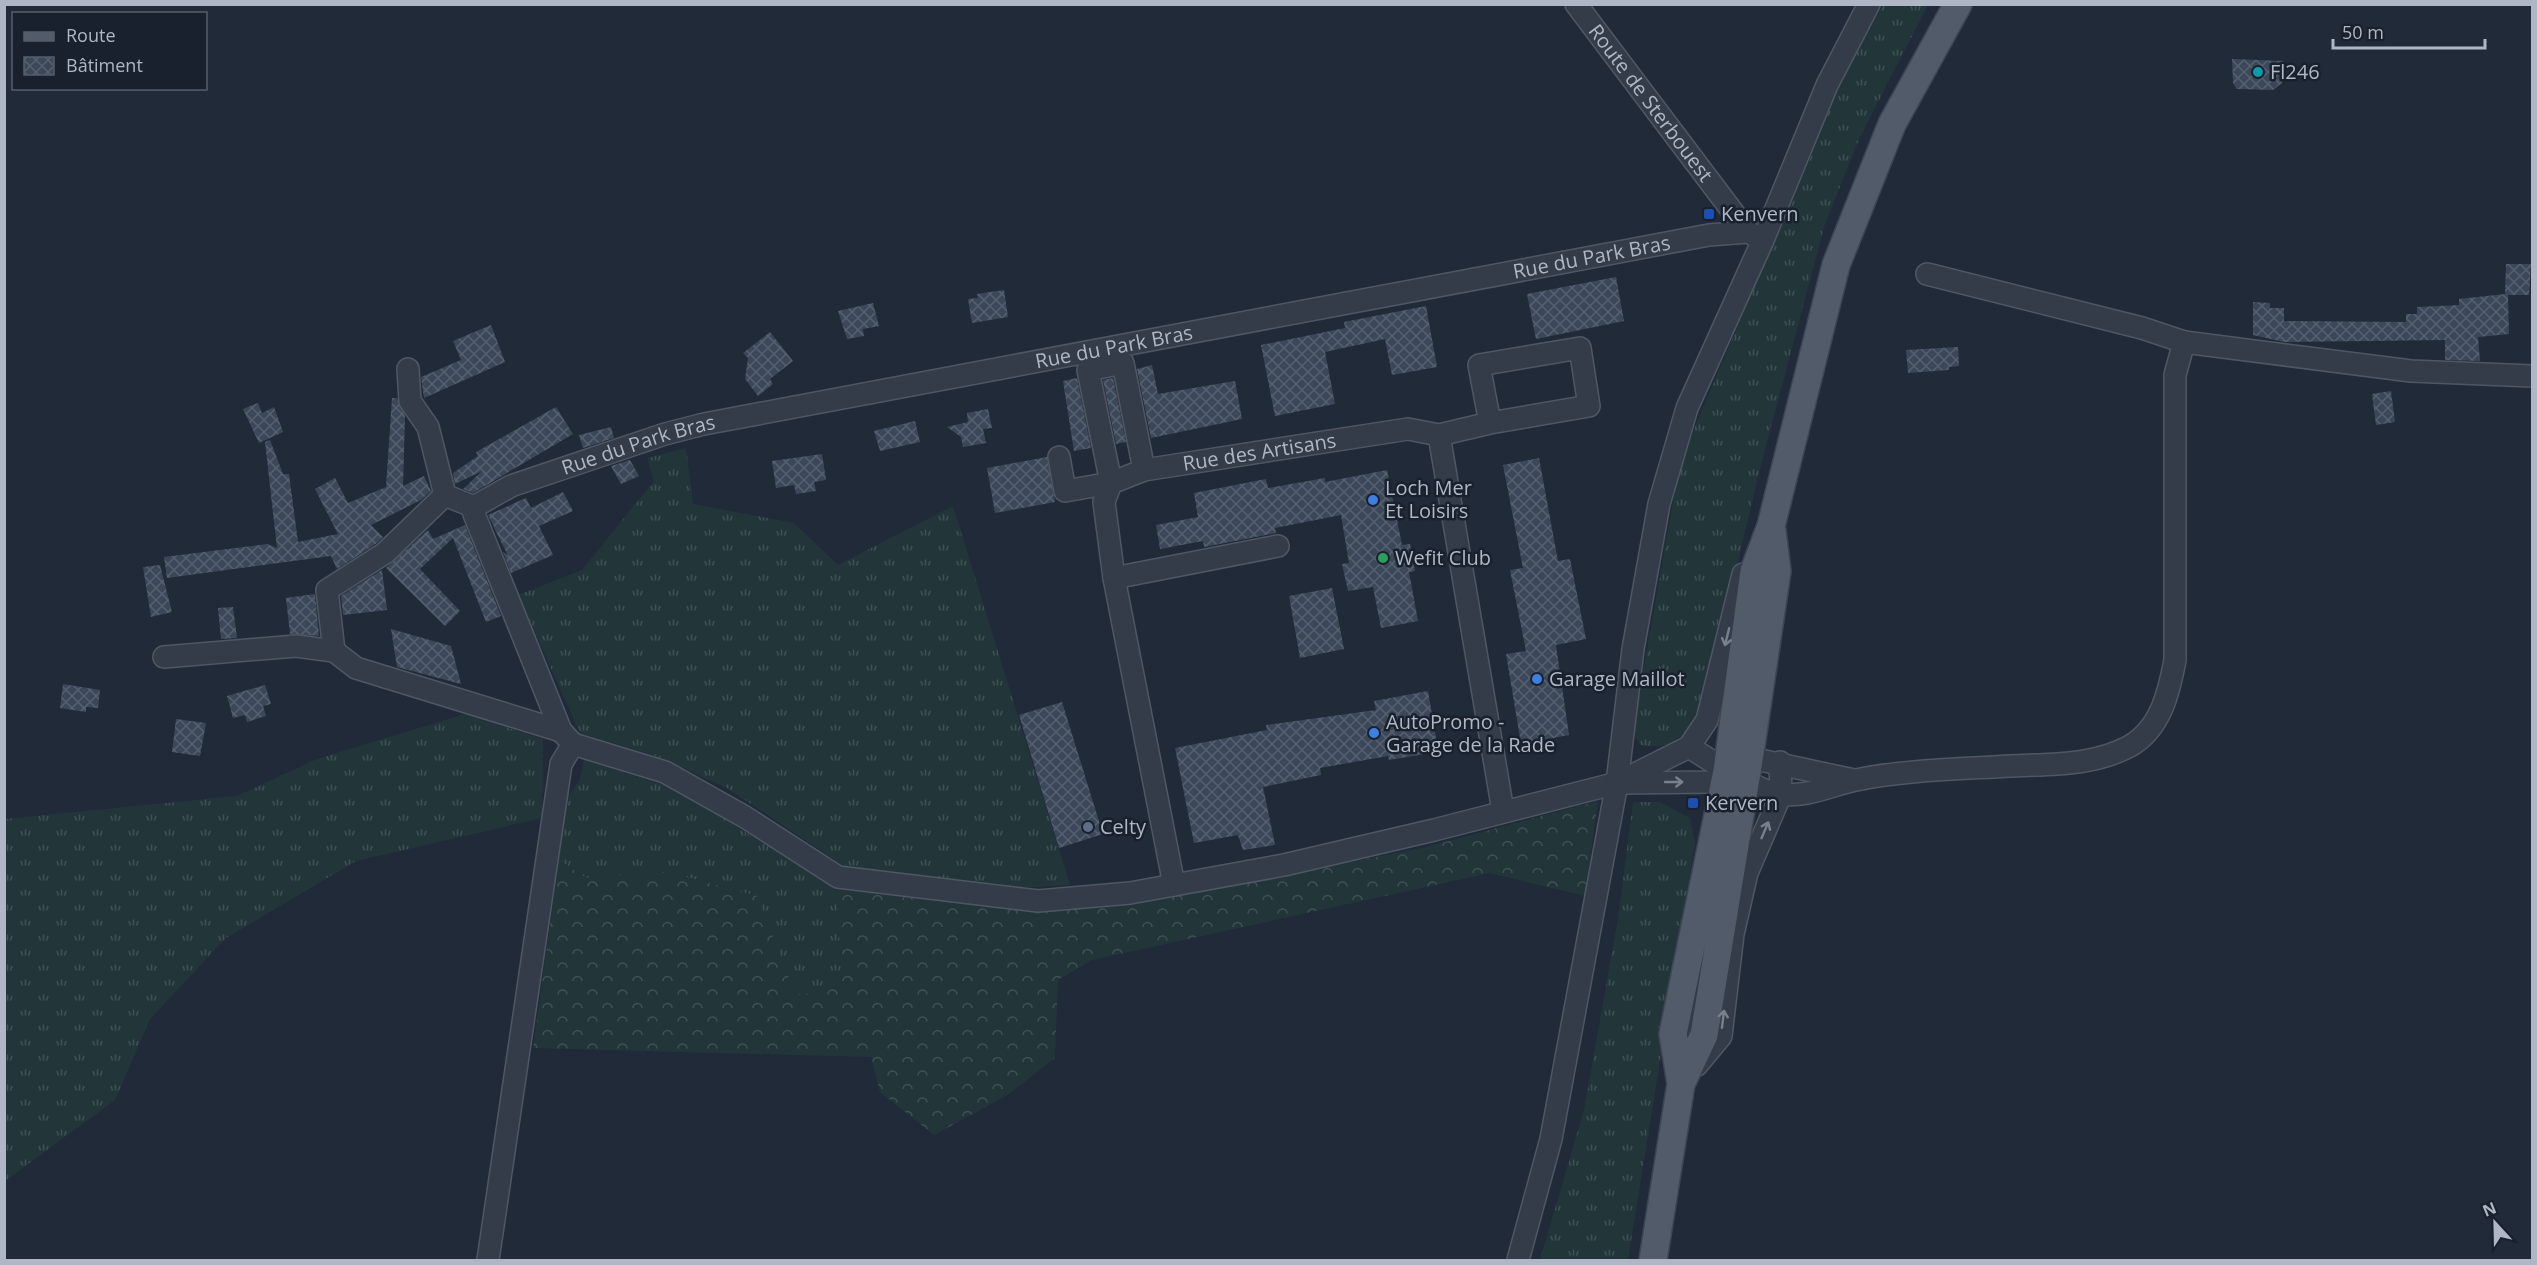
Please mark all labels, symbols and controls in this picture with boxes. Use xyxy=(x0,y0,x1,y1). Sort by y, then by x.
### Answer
legend xyxy=(12,12,207,90)
scale bar xyxy=(2333,12,2484,50)
street label: Route de Sterbouest xyxy=(1583,18,1719,187)
text: 50 m xyxy=(2342,20,2384,44)
text: Route xyxy=(66,23,116,47)
text: Bâtiment xyxy=(66,53,143,77)
place label: Fl246 xyxy=(2270,58,2320,85)
marker: Fl246 xyxy=(2251,65,2265,79)
place label: Kenvern xyxy=(1721,200,1798,227)
marker: Kenvern xyxy=(1702,207,1716,221)
street label: Rue du Park Bras xyxy=(1511,229,1672,285)
street label: Rue du Park Bras xyxy=(1033,318,1195,374)
street label: Rue du Park Bras xyxy=(558,408,717,481)
street label: Rue des Artisans xyxy=(1181,426,1338,477)
place label: Loch Mer Et Loisirs xyxy=(1385,474,1472,524)
marker: Loch Mer Et Loisirs xyxy=(1366,493,1380,507)
place label: Wefit Club xyxy=(1395,544,1491,571)
marker: Wefit Club xyxy=(1376,551,1390,565)
one-way arrow xyxy=(1721,627,1733,646)
place label: Garage Maillot xyxy=(1549,665,1685,692)
marker: Garage Maillot xyxy=(1530,672,1544,686)
place label: AutoPromo - Garage de la Rade xyxy=(1386,708,1555,758)
marker: AutoPromo - Garage de la Rade xyxy=(1367,726,1381,740)
one-way arrow xyxy=(1664,777,1684,788)
place label: Kervern xyxy=(1705,789,1778,816)
marker: Kervern xyxy=(1686,796,1700,810)
place label: Celty xyxy=(1100,813,1147,840)
marker: Celty xyxy=(1081,820,1095,834)
one-way arrow xyxy=(1760,821,1771,839)
one-way arrow xyxy=(1718,1010,1729,1029)
north arrow xyxy=(2465,1193,2525,1253)
text: N xyxy=(2479,1196,2500,1222)

